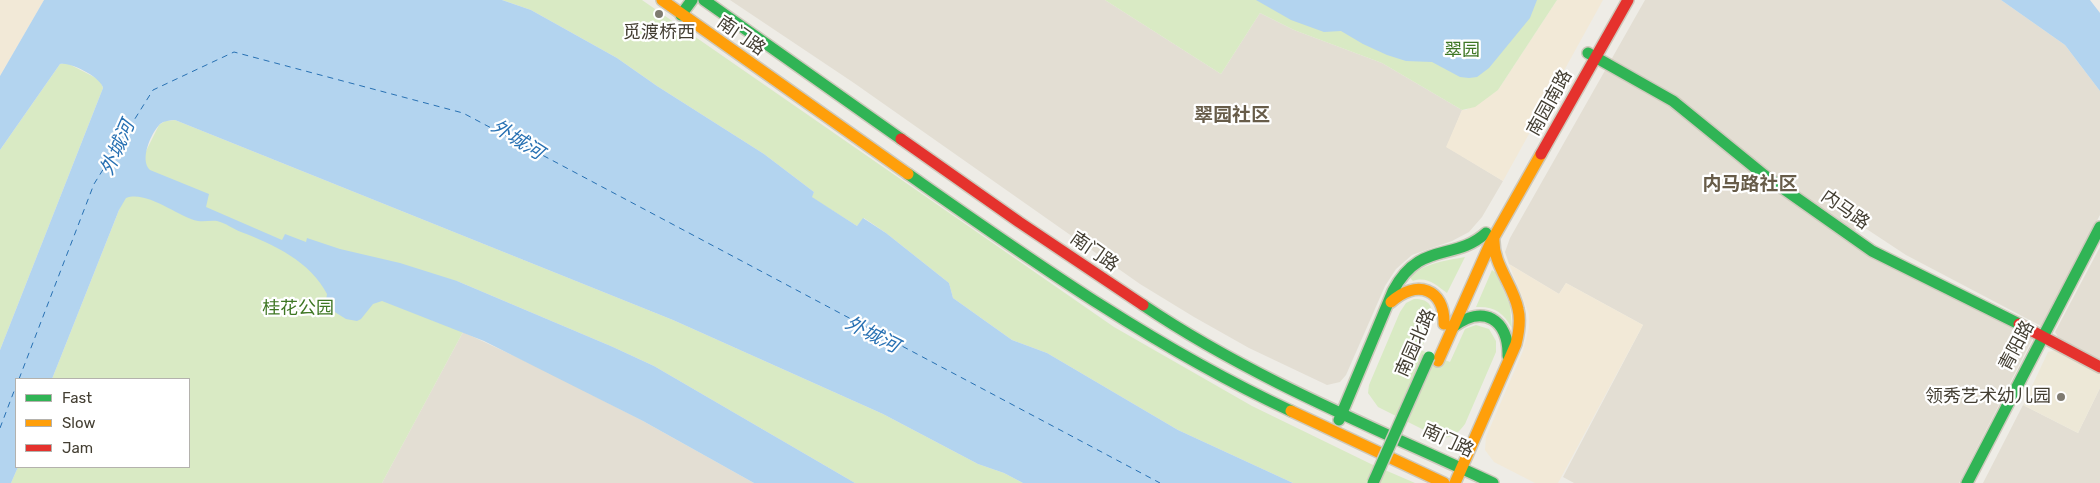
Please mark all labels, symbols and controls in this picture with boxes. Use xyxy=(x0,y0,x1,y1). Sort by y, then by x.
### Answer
marker: 觅渡桥西 xyxy=(653,8,665,20)
street label: 南门路 xyxy=(713,12,769,60)
place label: 觅渡桥西 xyxy=(623,22,695,44)
park label: 翠园 xyxy=(1444,40,1480,62)
street label: 南园南路 xyxy=(1523,66,1577,140)
district label: 翠园社区 xyxy=(1194,105,1270,127)
water label: 外城河 xyxy=(487,115,547,165)
water label: 外城河 xyxy=(96,117,140,179)
district label: 内马路社区 xyxy=(1703,174,1797,196)
street label: 内马路 xyxy=(1817,186,1873,234)
street label: 南门路 xyxy=(1066,228,1122,276)
park label: 桂花公园 xyxy=(262,298,334,320)
street label: 南园北路 xyxy=(1391,306,1441,380)
water label: 外城河 xyxy=(841,312,903,358)
street label: 青阳路 xyxy=(1995,317,2039,375)
legend xyxy=(15,378,190,468)
place label: 领秀艺术幼儿园 xyxy=(1925,386,2051,408)
text: Fast xyxy=(62,389,92,407)
marker: 领秀艺术幼儿园 xyxy=(2055,391,2067,403)
text: Slow xyxy=(62,414,95,432)
street label: 南门路 xyxy=(1419,420,1477,462)
text: Jam xyxy=(62,439,93,457)

